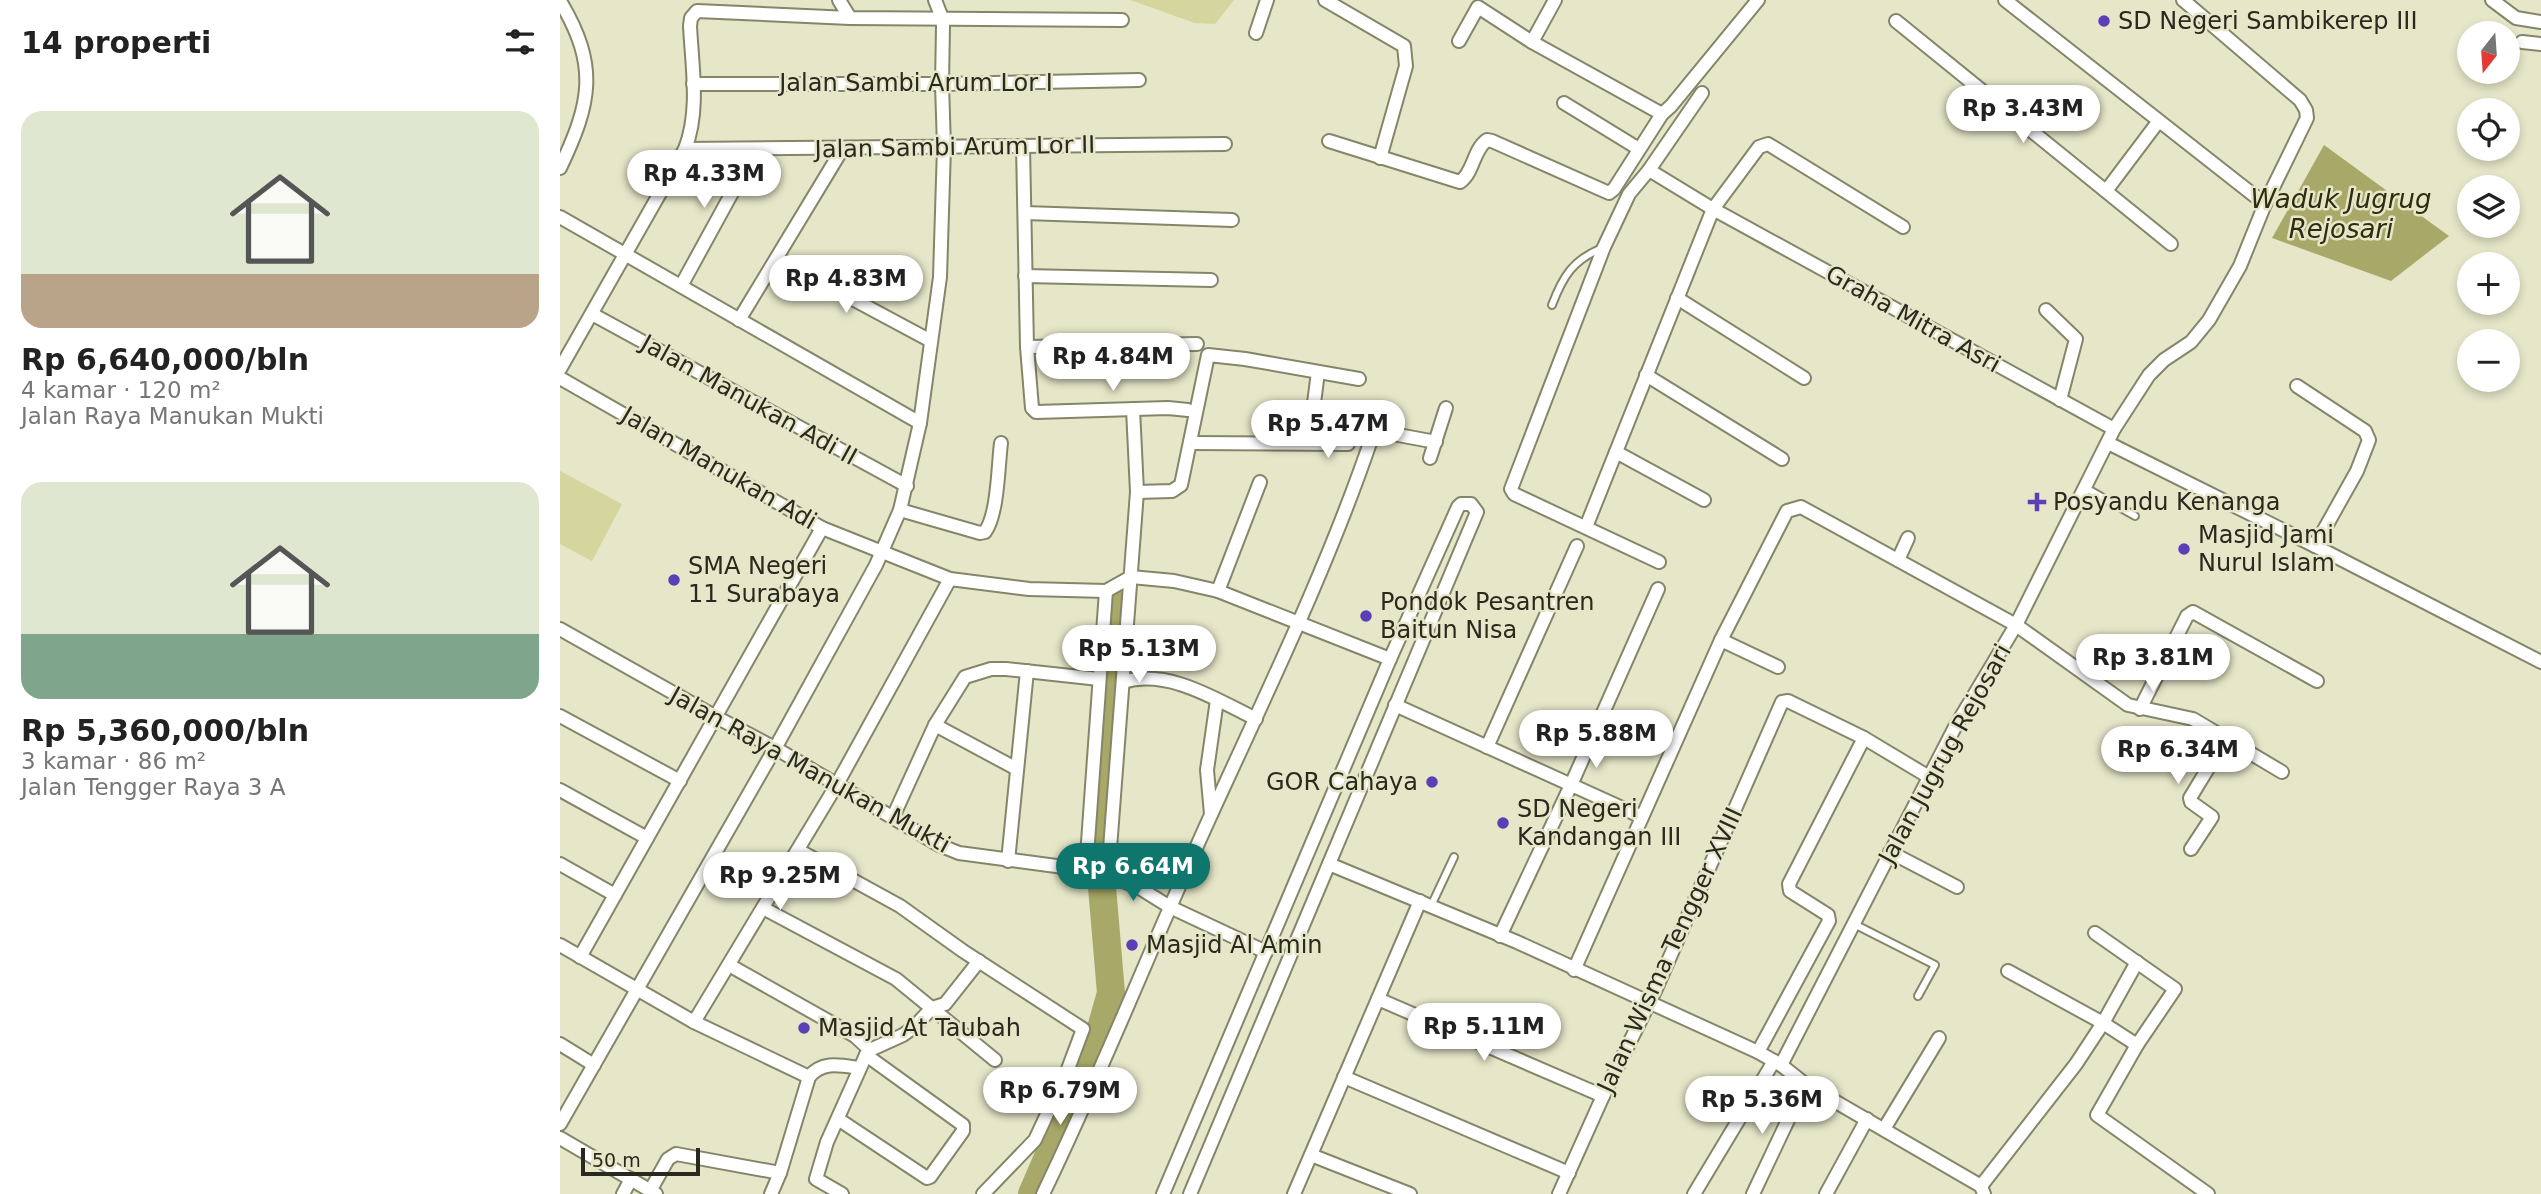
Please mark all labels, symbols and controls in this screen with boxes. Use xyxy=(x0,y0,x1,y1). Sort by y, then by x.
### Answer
place label: SD Negeri Sambikerep III xyxy=(2118,7,2417,35)
marker: SD Negeri Sambikerep III xyxy=(2096,13,2112,29)
north arrow xyxy=(2457,21,2520,84)
map controls xyxy=(2457,21,2520,392)
icon: filters xyxy=(501,23,539,61)
text: 14 properti xyxy=(21,25,211,60)
street label: Jalan Sambi Arum Lor I xyxy=(777,69,1053,97)
pin: Rp 3.43M xyxy=(1951,86,2095,145)
text: Rp 3.43M xyxy=(1962,95,2084,121)
button: locate xyxy=(2457,98,2520,161)
street label: Jalan Sambi Arum Lor II xyxy=(812,131,1096,163)
pin: Rp 4.33M xyxy=(632,150,776,210)
icon: home xyxy=(217,156,343,282)
text: Rp 4.33M xyxy=(643,160,765,186)
button: layers xyxy=(2457,175,2520,238)
water label: Waduk Jugrug Rejosari xyxy=(2251,184,2431,244)
button: + xyxy=(2457,252,2520,315)
pin: Rp 4.83M xyxy=(774,256,918,315)
street label: Graha Mitra Asri xyxy=(1821,259,2005,379)
text: Rp 4.83M xyxy=(785,265,907,291)
street label: Jalan Manukan Adi II xyxy=(636,329,862,471)
button: − xyxy=(2457,329,2520,392)
pin: Rp 4.84M xyxy=(1041,334,1185,393)
text: Rp 6,640,000/bln xyxy=(21,342,309,377)
text: Rp 4.84M xyxy=(1052,343,1174,369)
text: 4 kamar · 120 m² xyxy=(21,377,221,403)
street label: Jalan Manukan Adi xyxy=(616,400,822,536)
pin: Rp 5.47M xyxy=(1256,400,1400,460)
text: Jalan Raya Manukan Mukti xyxy=(21,403,324,429)
text: Rp 5.47M xyxy=(1267,410,1389,436)
place label: Posyandu Kenanga xyxy=(2053,488,2280,516)
marker: Posyandu Kenanga xyxy=(2027,492,2047,512)
place label: Masjid Jami Nurul Islam xyxy=(2198,521,2335,577)
icon: home xyxy=(217,527,343,653)
marker: Masjid Jami Nurul Islam xyxy=(2176,541,2192,557)
place label: SMA Negeri 11 Surabaya xyxy=(688,552,840,608)
marker: SMA Negeri 11 Surabaya xyxy=(666,572,682,588)
place label: Pondok Pesantren Baitun Nisa xyxy=(1380,588,1595,644)
marker: Pondok Pesantren Baitun Nisa xyxy=(1358,608,1374,624)
pin: Rp 5.13M xyxy=(1067,626,1211,685)
pin: Rp 3.81M xyxy=(2081,634,2225,694)
text: Rp 5.13M xyxy=(1078,635,1200,661)
street label: Jalan Jugrug Rejosari xyxy=(1872,639,2017,871)
text: Rp 3.81M xyxy=(2092,644,2214,670)
street label: Jalan Raya Manukan Mukti xyxy=(663,680,955,859)
pin: Rp 5.88M xyxy=(1524,710,1668,770)
text: Rp 5,360,000/bln xyxy=(21,713,309,748)
text: Rp 5.88M xyxy=(1535,720,1657,746)
pin: Rp 6.34M xyxy=(2106,726,2250,786)
text: Rp 6.34M xyxy=(2117,736,2239,762)
text: 3 kamar · 86 m² xyxy=(21,748,206,774)
place label: GOR Cahaya xyxy=(1266,768,1418,796)
text: Jalan Tengger Raya 3 A xyxy=(21,774,286,800)
marker: GOR Cahaya xyxy=(1424,774,1440,790)
place label: SD Negeri Kandangan III xyxy=(1517,795,1681,851)
street label: Jalan Wisma Tengger XVIII xyxy=(1591,803,1749,1099)
marker: SD Negeri Kandangan III xyxy=(1495,815,1511,831)
pin: Rp 6.64M xyxy=(1061,844,1205,903)
pin: Rp 9.25M xyxy=(708,852,852,912)
text: Rp 6.64M xyxy=(1072,853,1194,879)
text: Rp 9.25M xyxy=(719,862,841,888)
place label: Masjid Al Amin xyxy=(1146,931,1323,959)
marker: Masjid Al Amin xyxy=(1124,937,1140,953)
pin: Rp 5.11M xyxy=(1412,1004,1556,1063)
text: Rp 5.11M xyxy=(1423,1013,1545,1039)
place label: Masjid At Taubah xyxy=(818,1014,1021,1042)
marker: Masjid At Taubah xyxy=(796,1020,812,1036)
pin: Rp 6.79M xyxy=(988,1068,1132,1127)
pin: Rp 5.36M xyxy=(1690,1076,1834,1136)
text: Rp 6.79M xyxy=(999,1077,1121,1103)
text: Rp 5.36M xyxy=(1701,1086,1823,1112)
scale bar xyxy=(581,1145,700,1177)
text: 50 m xyxy=(592,1149,641,1171)

